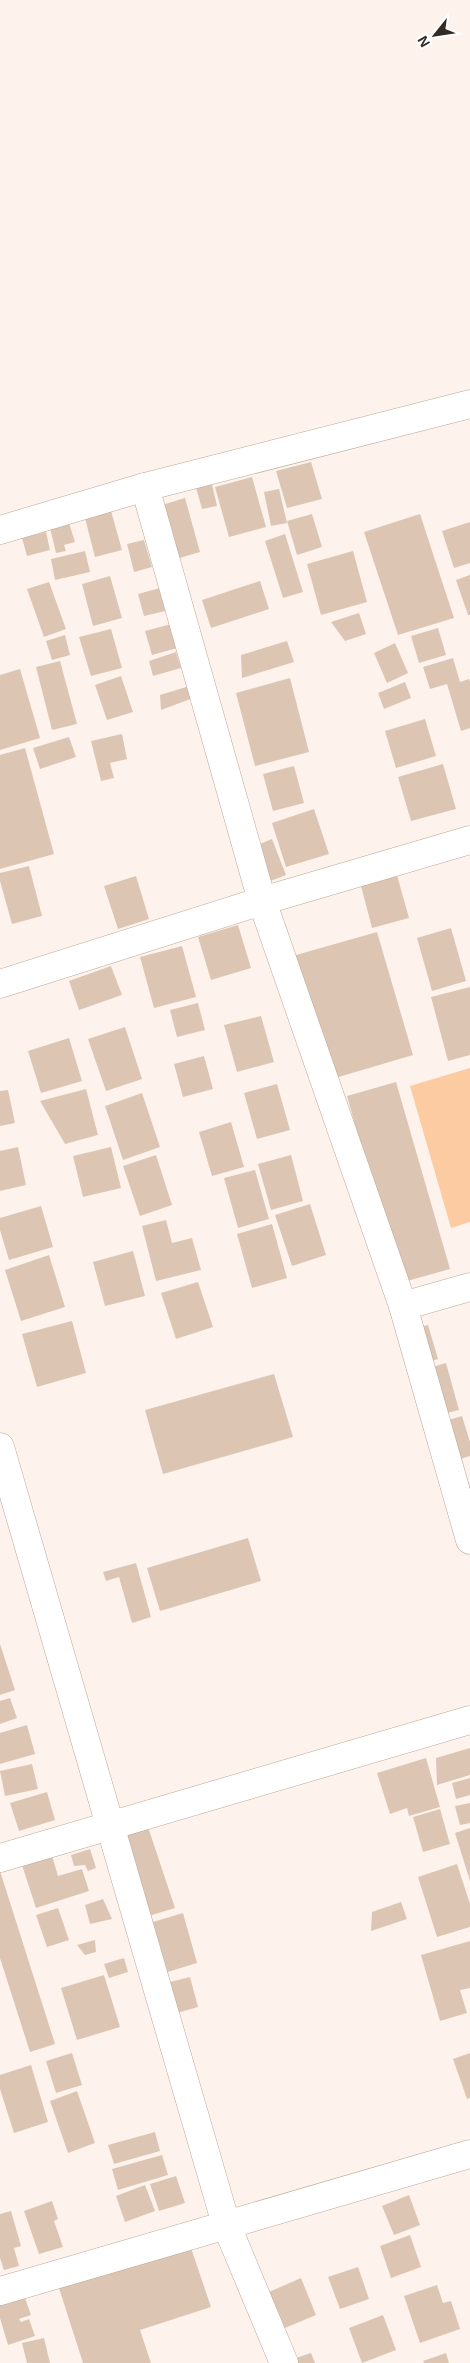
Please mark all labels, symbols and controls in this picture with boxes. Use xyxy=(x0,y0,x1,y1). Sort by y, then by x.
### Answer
north arrow xyxy=(410,10,460,60)
text: N xyxy=(414,33,433,50)

